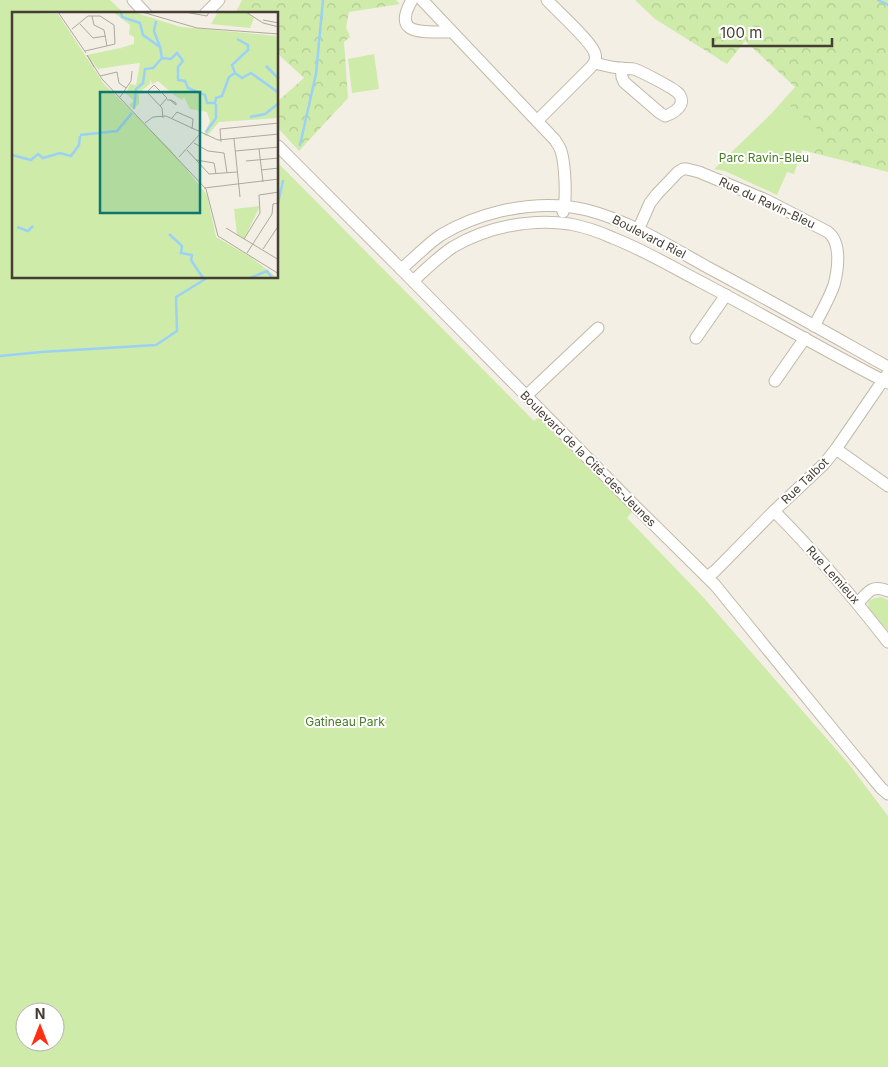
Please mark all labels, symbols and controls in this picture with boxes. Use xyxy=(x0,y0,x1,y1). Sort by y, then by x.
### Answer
inset map xyxy=(12,12,279,279)
scale bar xyxy=(713,15,832,47)
text: 100 m xyxy=(720,23,762,42)
park label: Parc Ravin-Bleu xyxy=(719,150,809,165)
street label: Rue du Ravin-Bleu xyxy=(717,174,818,231)
street label: Boulevard Riel xyxy=(610,212,689,262)
street label: Boulevard de la Cité-des-Jeunes xyxy=(517,388,659,530)
street label: Rue Talbot xyxy=(778,454,832,507)
street label: Rue Lemieux xyxy=(803,543,864,607)
park label: Gatineau Park xyxy=(305,714,385,729)
north arrow xyxy=(15,1002,65,1052)
text: N xyxy=(35,1005,45,1022)

